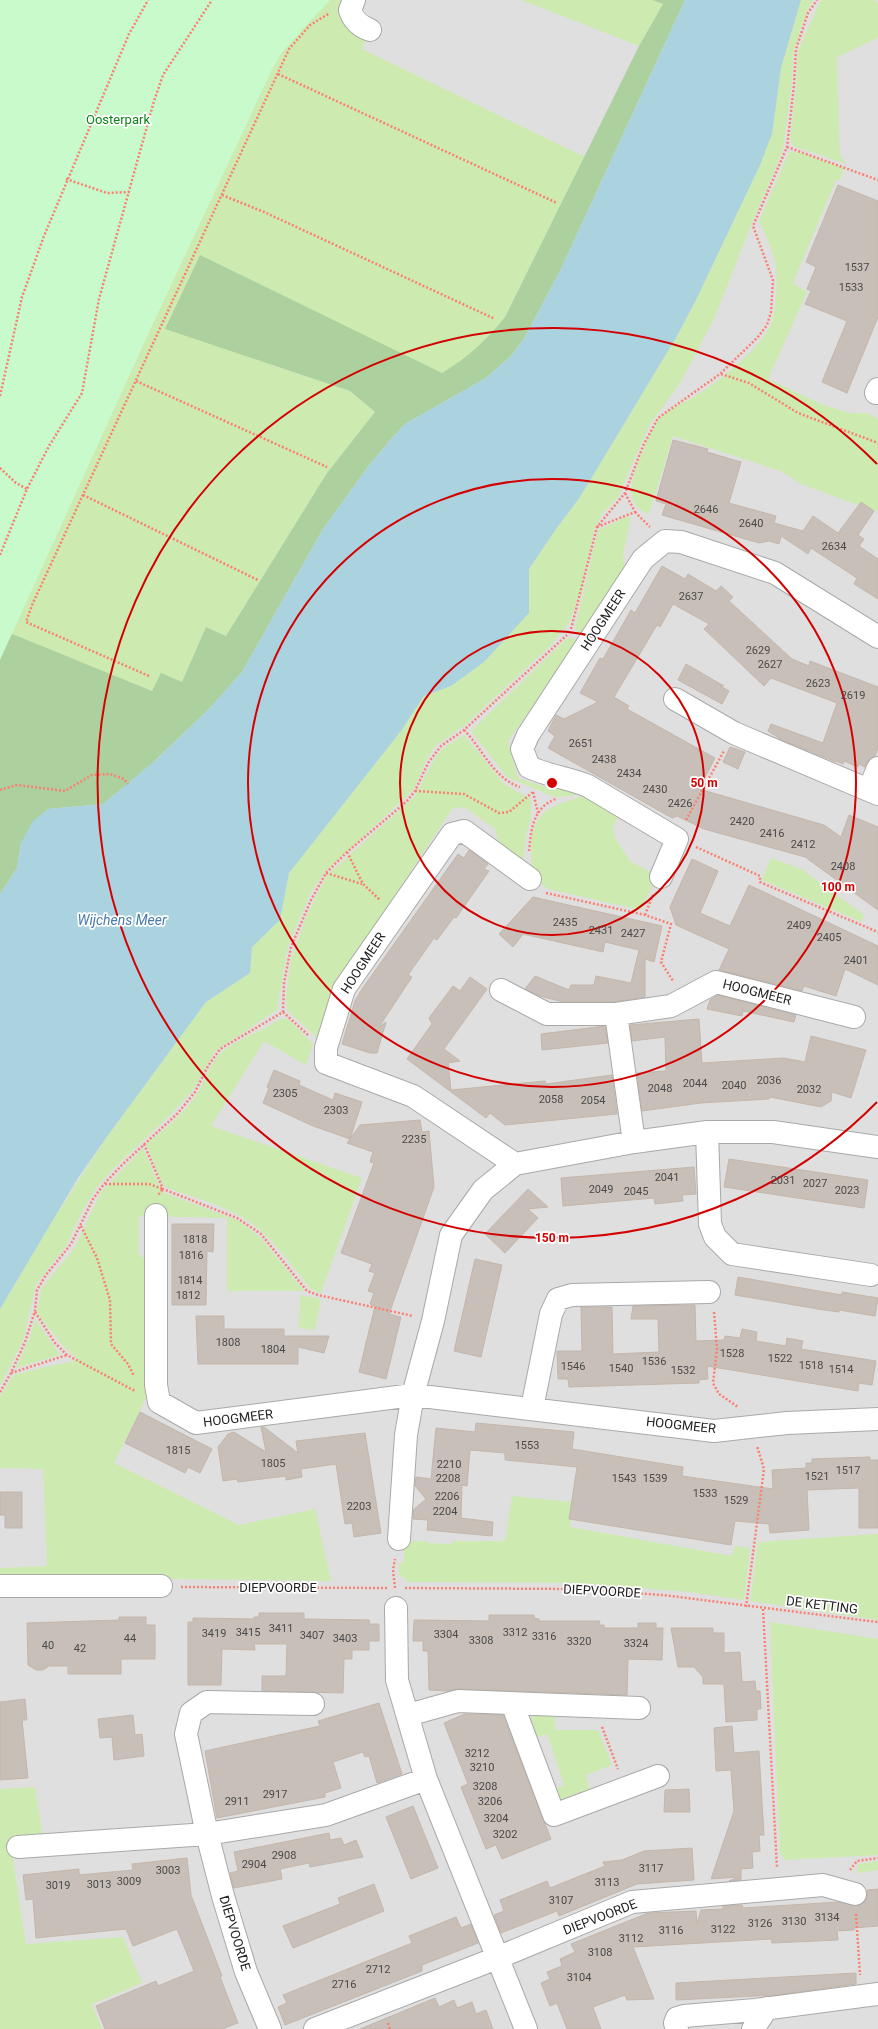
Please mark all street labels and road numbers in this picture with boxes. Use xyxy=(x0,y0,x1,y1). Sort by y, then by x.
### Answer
street label: HOOGMEER xyxy=(578,586,628,654)
street label: HOOGMEER xyxy=(338,929,388,997)
street label: HOOGMEER xyxy=(721,976,793,1008)
street label: HOOGMEER xyxy=(202,1406,274,1430)
street label: HOOGMEER xyxy=(645,1414,717,1436)
street label: DIEPVOORDE xyxy=(239,1580,317,1595)
street label: DIEPVOORDE xyxy=(563,1581,641,1601)
street label: DE KETTING xyxy=(785,1593,859,1617)
street label: DIEPVOORDE xyxy=(216,1894,254,1972)
street label: DIEPVOORDE xyxy=(561,1896,639,1938)

